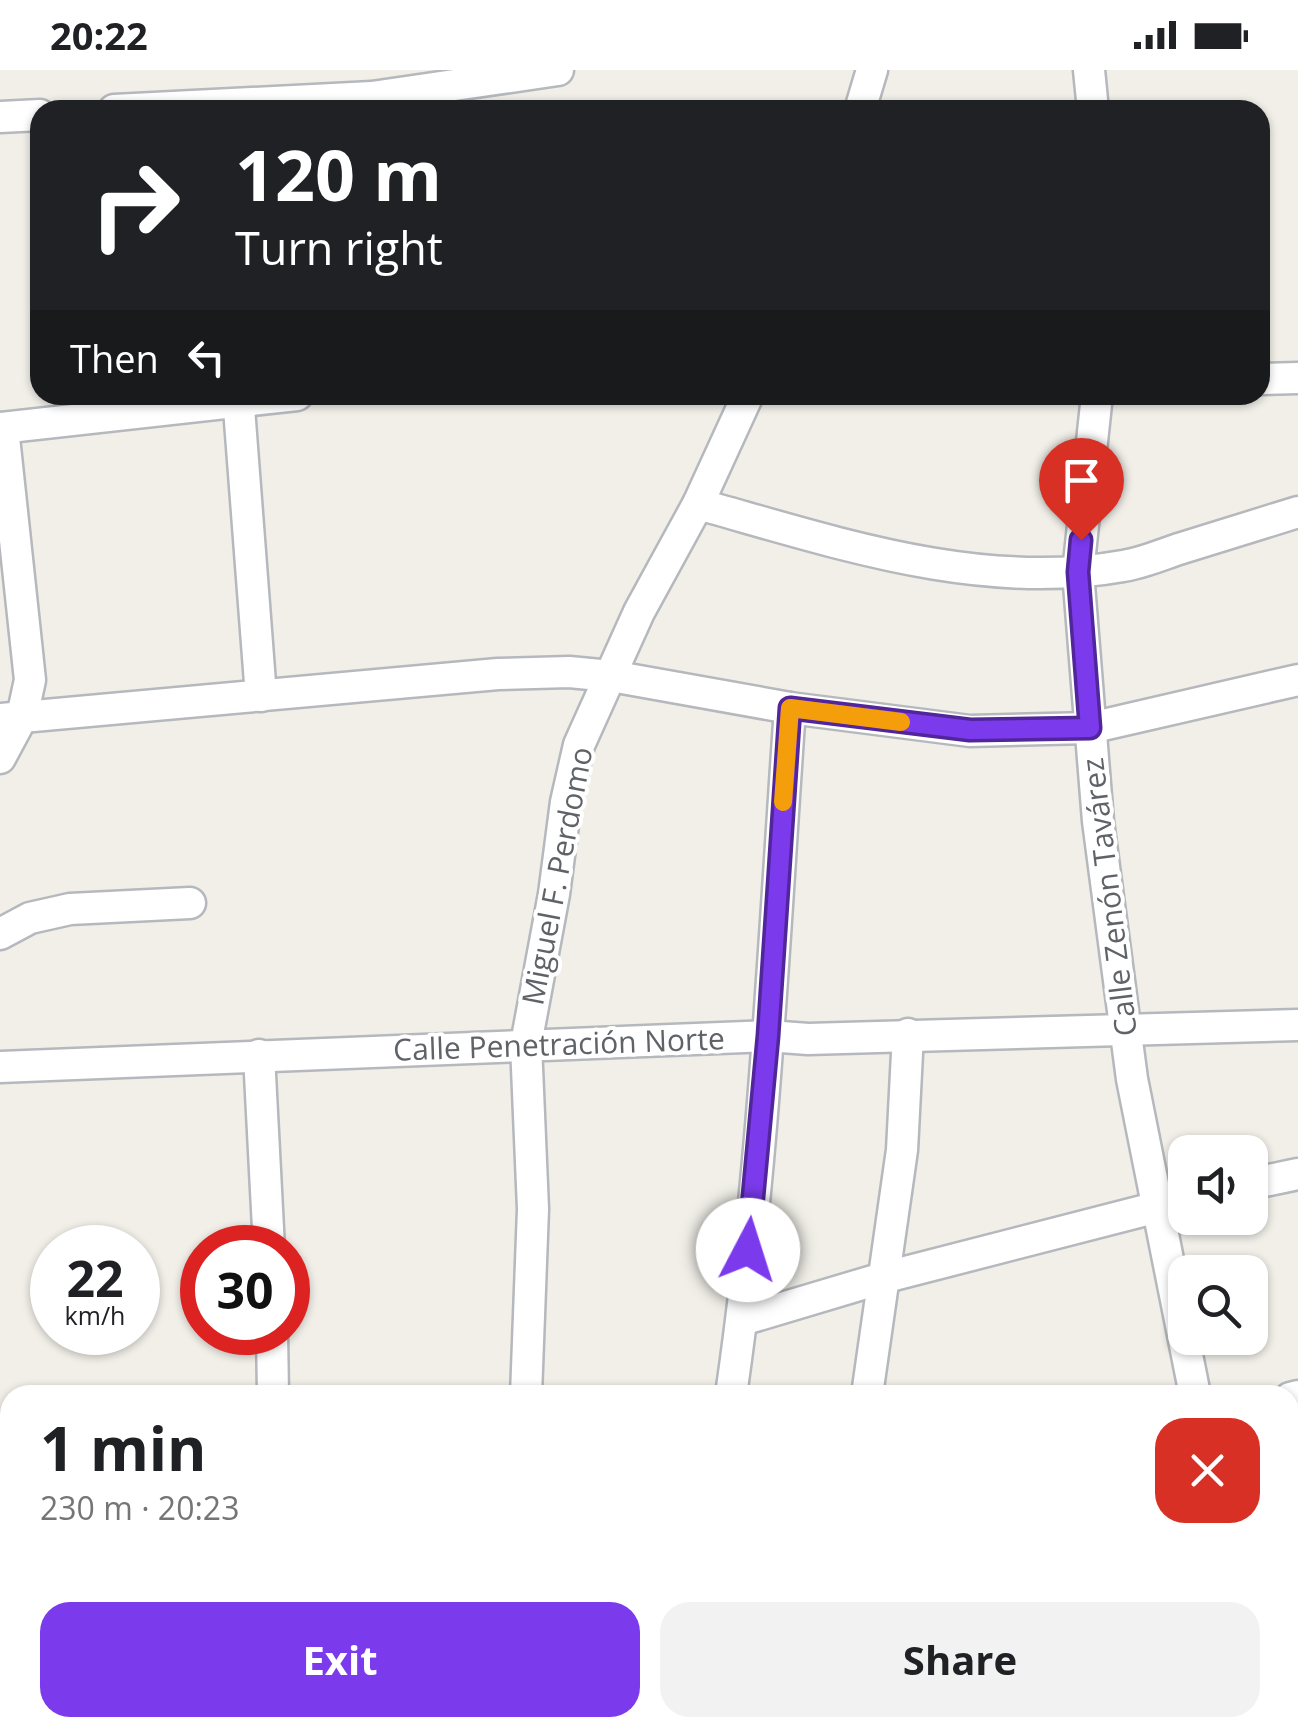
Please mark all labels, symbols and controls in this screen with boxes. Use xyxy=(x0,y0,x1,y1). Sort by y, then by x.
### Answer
text: 20:22 xyxy=(50,9,148,61)
text: 120 m xyxy=(235,126,442,222)
icon: right xyxy=(70,140,200,270)
text: Turn right xyxy=(235,217,443,278)
icon: left xyxy=(179,330,234,385)
text: Then xyxy=(70,332,159,384)
pin xyxy=(1039,438,1124,541)
icon: arrive xyxy=(1054,453,1109,508)
street label: Miguel F. Perdomo xyxy=(511,743,602,1008)
street label: Calle Zenón Tavárez xyxy=(1071,756,1146,1039)
street label: Calle Penetración Norte xyxy=(392,1017,725,1070)
map controls xyxy=(1168,1135,1268,1355)
button: sound xyxy=(1168,1135,1268,1235)
position arrow xyxy=(696,1198,800,1302)
speed limit sign: 30 xyxy=(180,1225,310,1355)
text: 22 xyxy=(66,1244,124,1312)
button: search xyxy=(1168,1255,1268,1355)
text: km/h xyxy=(65,1298,125,1332)
text: 1 min xyxy=(40,1407,207,1489)
button: close xyxy=(1155,1418,1260,1523)
text: 230 m · 20:23 xyxy=(40,1486,239,1529)
button: Exit xyxy=(40,1602,640,1717)
button: Share xyxy=(660,1602,1260,1717)

